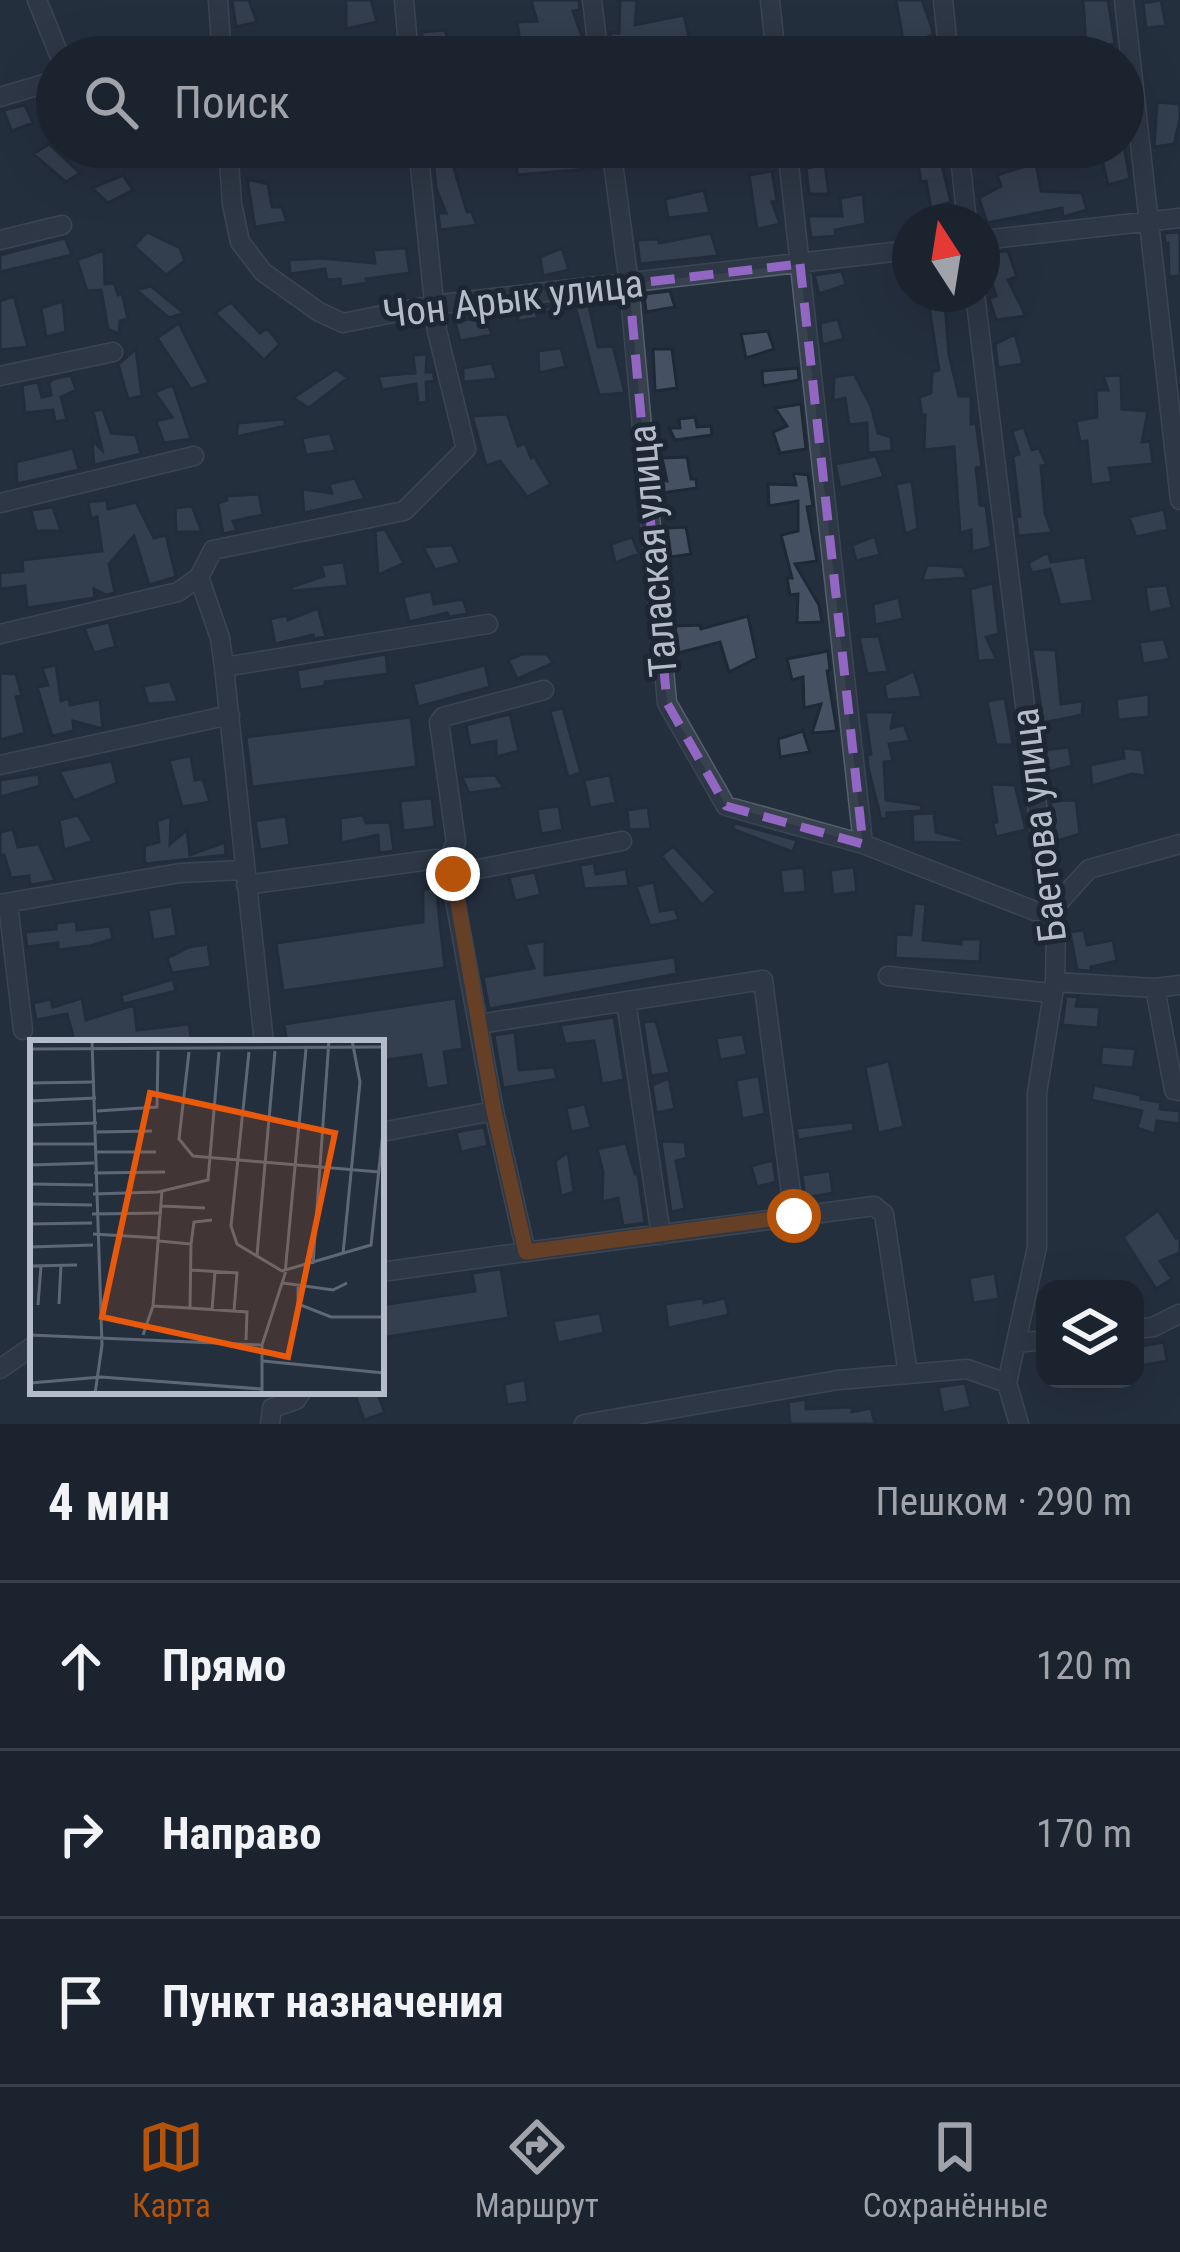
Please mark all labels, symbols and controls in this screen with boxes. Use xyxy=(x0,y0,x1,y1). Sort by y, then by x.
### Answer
search box xyxy=(36,36,1144,168)
icon: search xyxy=(78,69,144,135)
text: Поиск xyxy=(174,76,290,129)
north arrow xyxy=(892,204,1000,312)
street label: Чон Арык улица xyxy=(380,260,646,338)
street label: Талаская улица xyxy=(619,423,687,679)
street label: Баетова улица xyxy=(1002,705,1076,945)
route end xyxy=(426,847,480,901)
inset map xyxy=(30,1040,384,1394)
route start xyxy=(767,1189,821,1243)
map controls xyxy=(1036,1280,1144,1388)
button: layers xyxy=(1036,1280,1144,1388)
text: 4 мин xyxy=(48,1473,170,1532)
text: Пешком · 290 m xyxy=(875,1479,1132,1525)
icon: ahead xyxy=(48,1633,114,1699)
text: Прямо xyxy=(162,1639,286,1692)
text: 120 m xyxy=(1036,1643,1132,1689)
icon: right xyxy=(48,1801,114,1867)
text: Направо xyxy=(162,1807,322,1860)
text: 170 m xyxy=(1036,1811,1132,1857)
icon: arrive xyxy=(48,1969,114,2035)
text: Пункт назначения xyxy=(162,1975,504,2028)
tab: Карта xyxy=(132,2114,211,2225)
tab: Маршрут xyxy=(475,2114,599,2225)
tab: Сохранённые xyxy=(863,2114,1048,2225)

